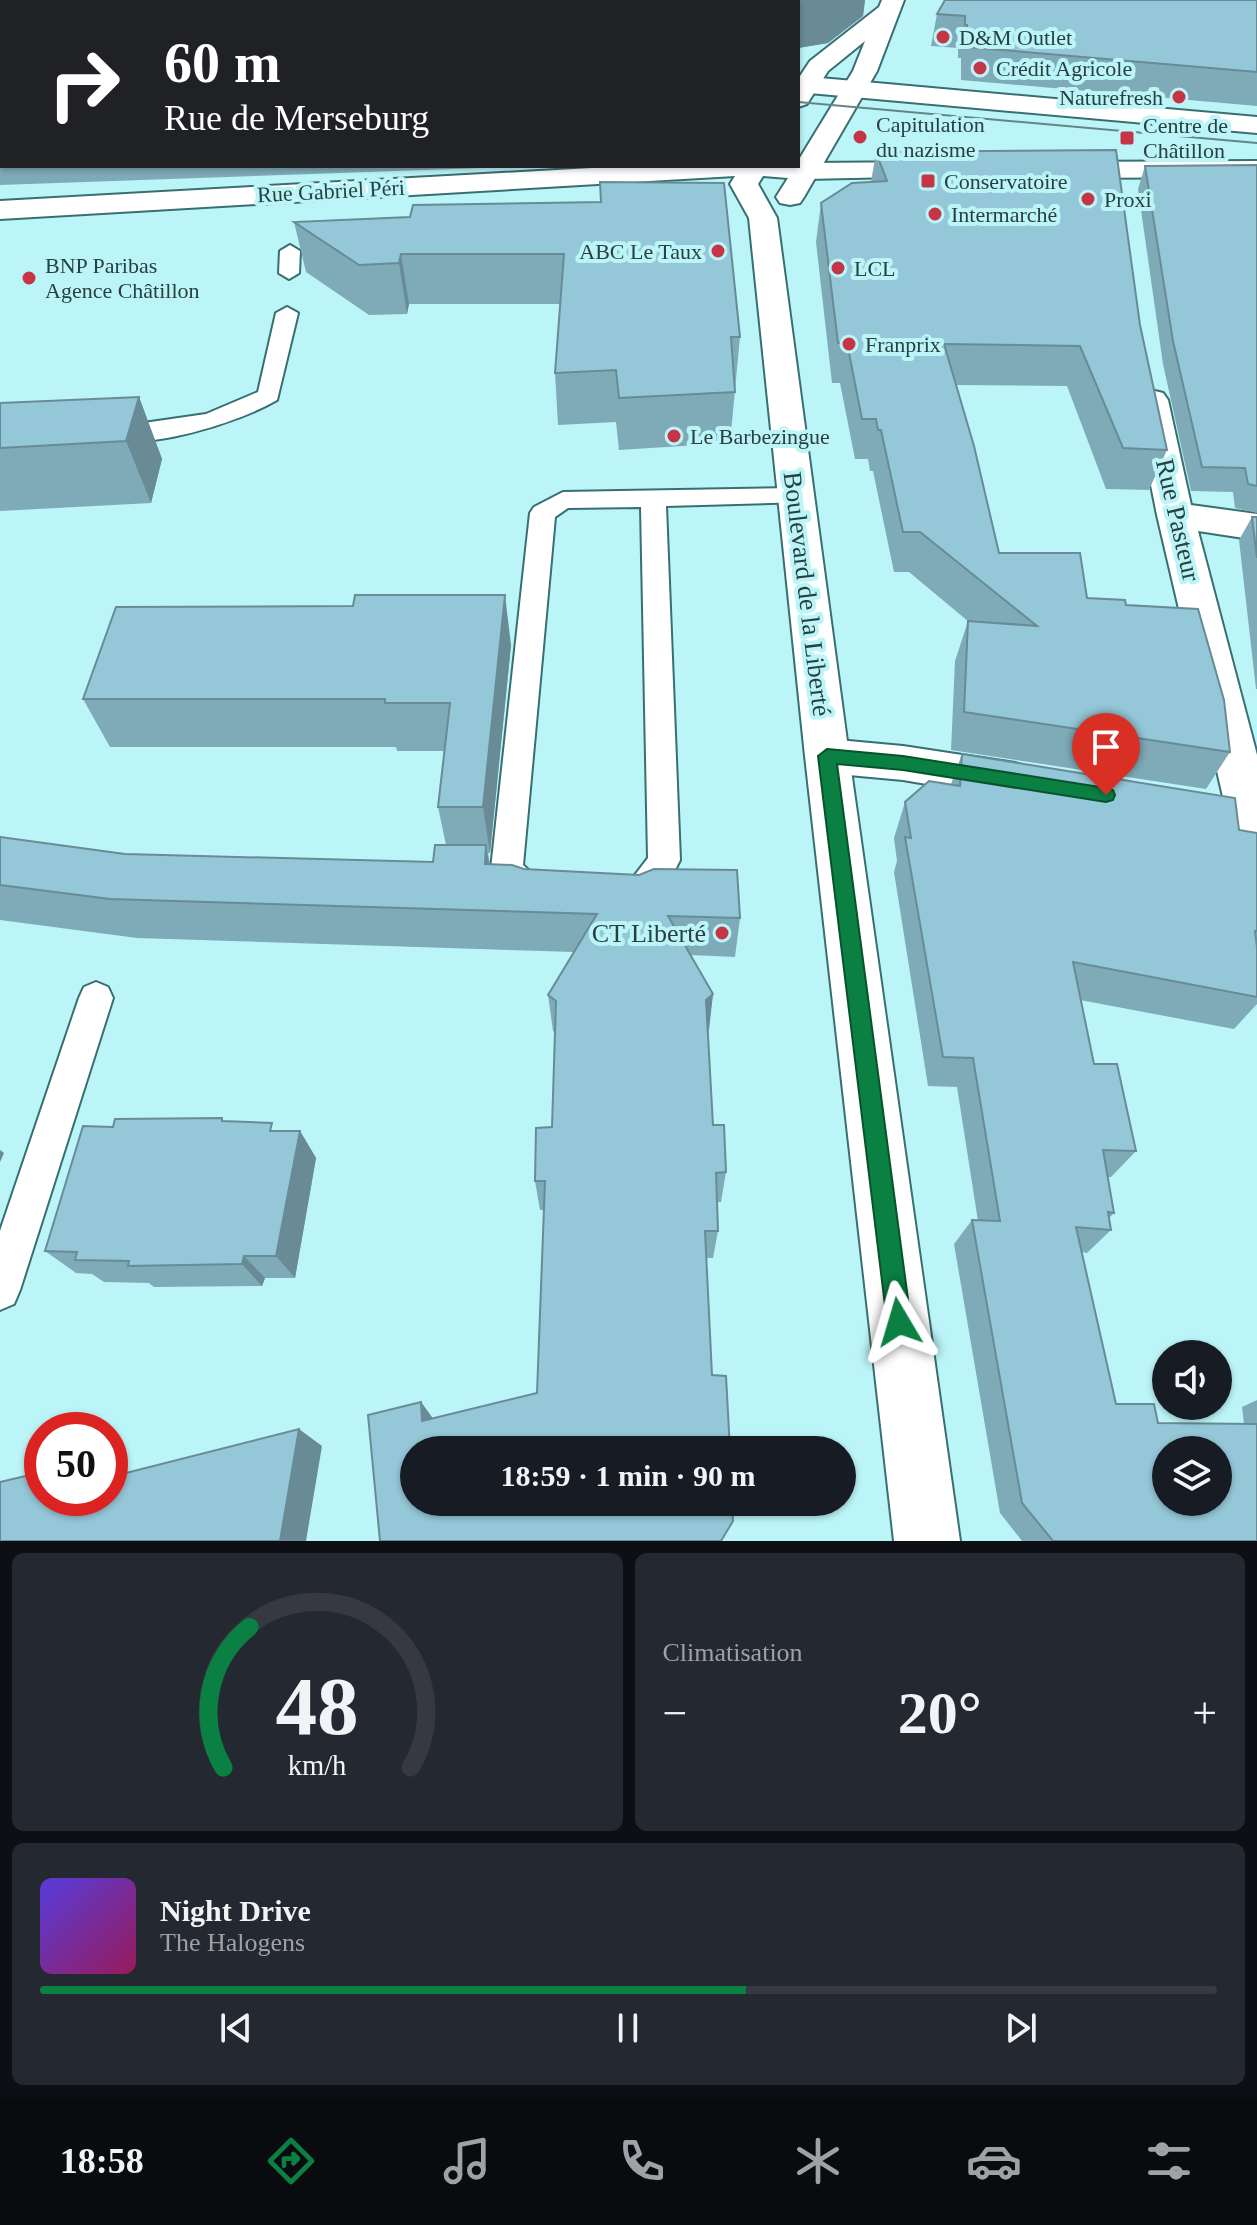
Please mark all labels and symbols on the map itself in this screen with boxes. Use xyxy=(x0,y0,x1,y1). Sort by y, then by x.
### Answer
place label: D&M Outlet xyxy=(959,25,1072,50)
marker: D&M Outlet xyxy=(934,28,952,46)
place label: Crédit Agricole xyxy=(996,56,1132,81)
marker: Crédit Agricole xyxy=(971,59,989,77)
place label: Naturefresh xyxy=(1059,85,1163,110)
marker: Naturefresh xyxy=(1170,88,1188,106)
place label: Capitulation du nazisme xyxy=(876,112,985,162)
place label: Centre de Châtillon xyxy=(1143,113,1228,163)
marker: Capitulation du nazisme xyxy=(851,128,869,146)
marker: Centre de Châtillon xyxy=(1118,129,1136,147)
place label: Conservatoire xyxy=(944,169,1067,194)
marker: Conservatoire xyxy=(919,172,937,190)
street label: Rue Gabriel Péri xyxy=(257,175,405,207)
place label: Proxi xyxy=(1104,187,1152,212)
marker: Proxi xyxy=(1079,190,1097,208)
place label: Intermarché xyxy=(951,202,1057,227)
marker: Intermarché xyxy=(926,205,944,223)
place label: ABC Le Taux xyxy=(579,239,702,264)
marker: ABC Le Taux xyxy=(709,242,727,260)
place label: BNP Paribas Agence Châtillon xyxy=(45,253,200,303)
place label: LCL xyxy=(854,256,896,281)
marker: LCL xyxy=(829,259,847,277)
marker: BNP Paribas Agence Châtillon xyxy=(20,269,38,287)
place label: Franprix xyxy=(865,332,941,357)
marker: Franprix xyxy=(840,335,858,353)
place label: Le Barbezingue xyxy=(690,424,830,449)
marker: Le Barbezingue xyxy=(665,427,683,445)
street label: Rue Pasteur xyxy=(1150,456,1206,584)
street label: Boulevard de la Liberté xyxy=(778,470,836,718)
pin xyxy=(1072,713,1140,795)
place label: CT Liberté xyxy=(592,919,706,948)
marker: CT Liberté xyxy=(713,924,731,942)
position arrow xyxy=(857,1280,941,1364)
speed limit sign: 50 xyxy=(24,1412,128,1516)

